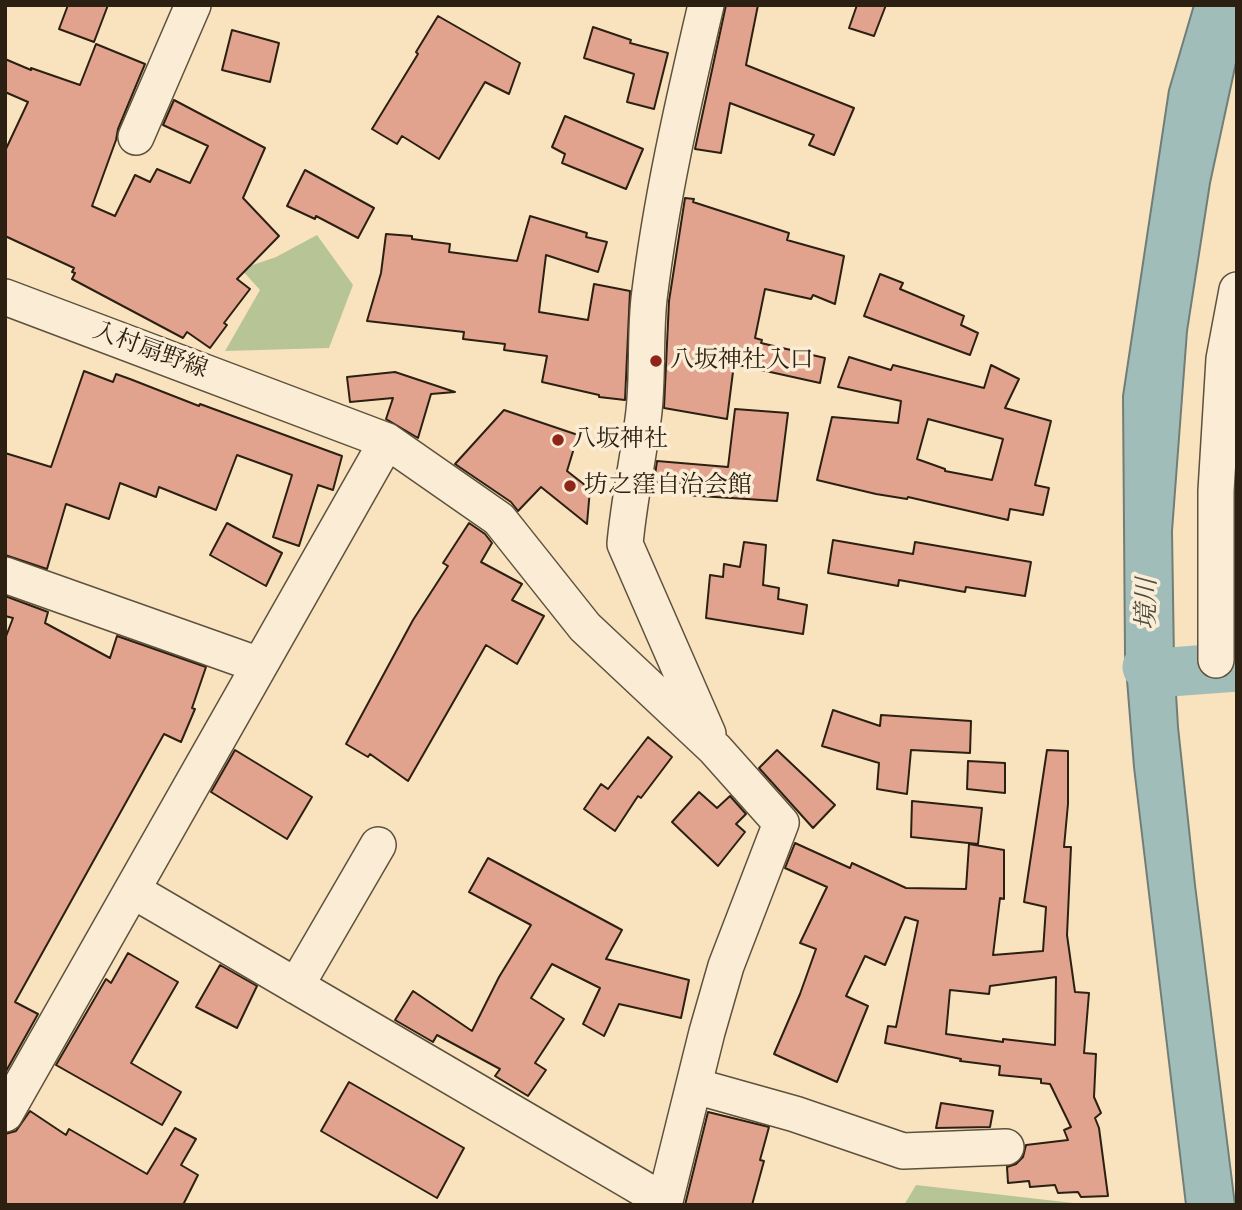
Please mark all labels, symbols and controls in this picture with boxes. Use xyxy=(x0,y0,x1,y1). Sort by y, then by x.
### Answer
street label: 入村扇野線 xyxy=(89,317,211,385)
place label: 八坂神社入口 xyxy=(670,347,814,375)
marker: 八坂神社入口 xyxy=(648,353,664,369)
place label: 八坂神社 xyxy=(572,426,668,454)
marker: 八坂神社 xyxy=(550,432,566,448)
place label: 坊之窪自治会館 xyxy=(584,472,752,500)
marker: 坊之窪自治会館 xyxy=(562,478,578,494)
water label: 境川 xyxy=(1132,578,1164,630)

